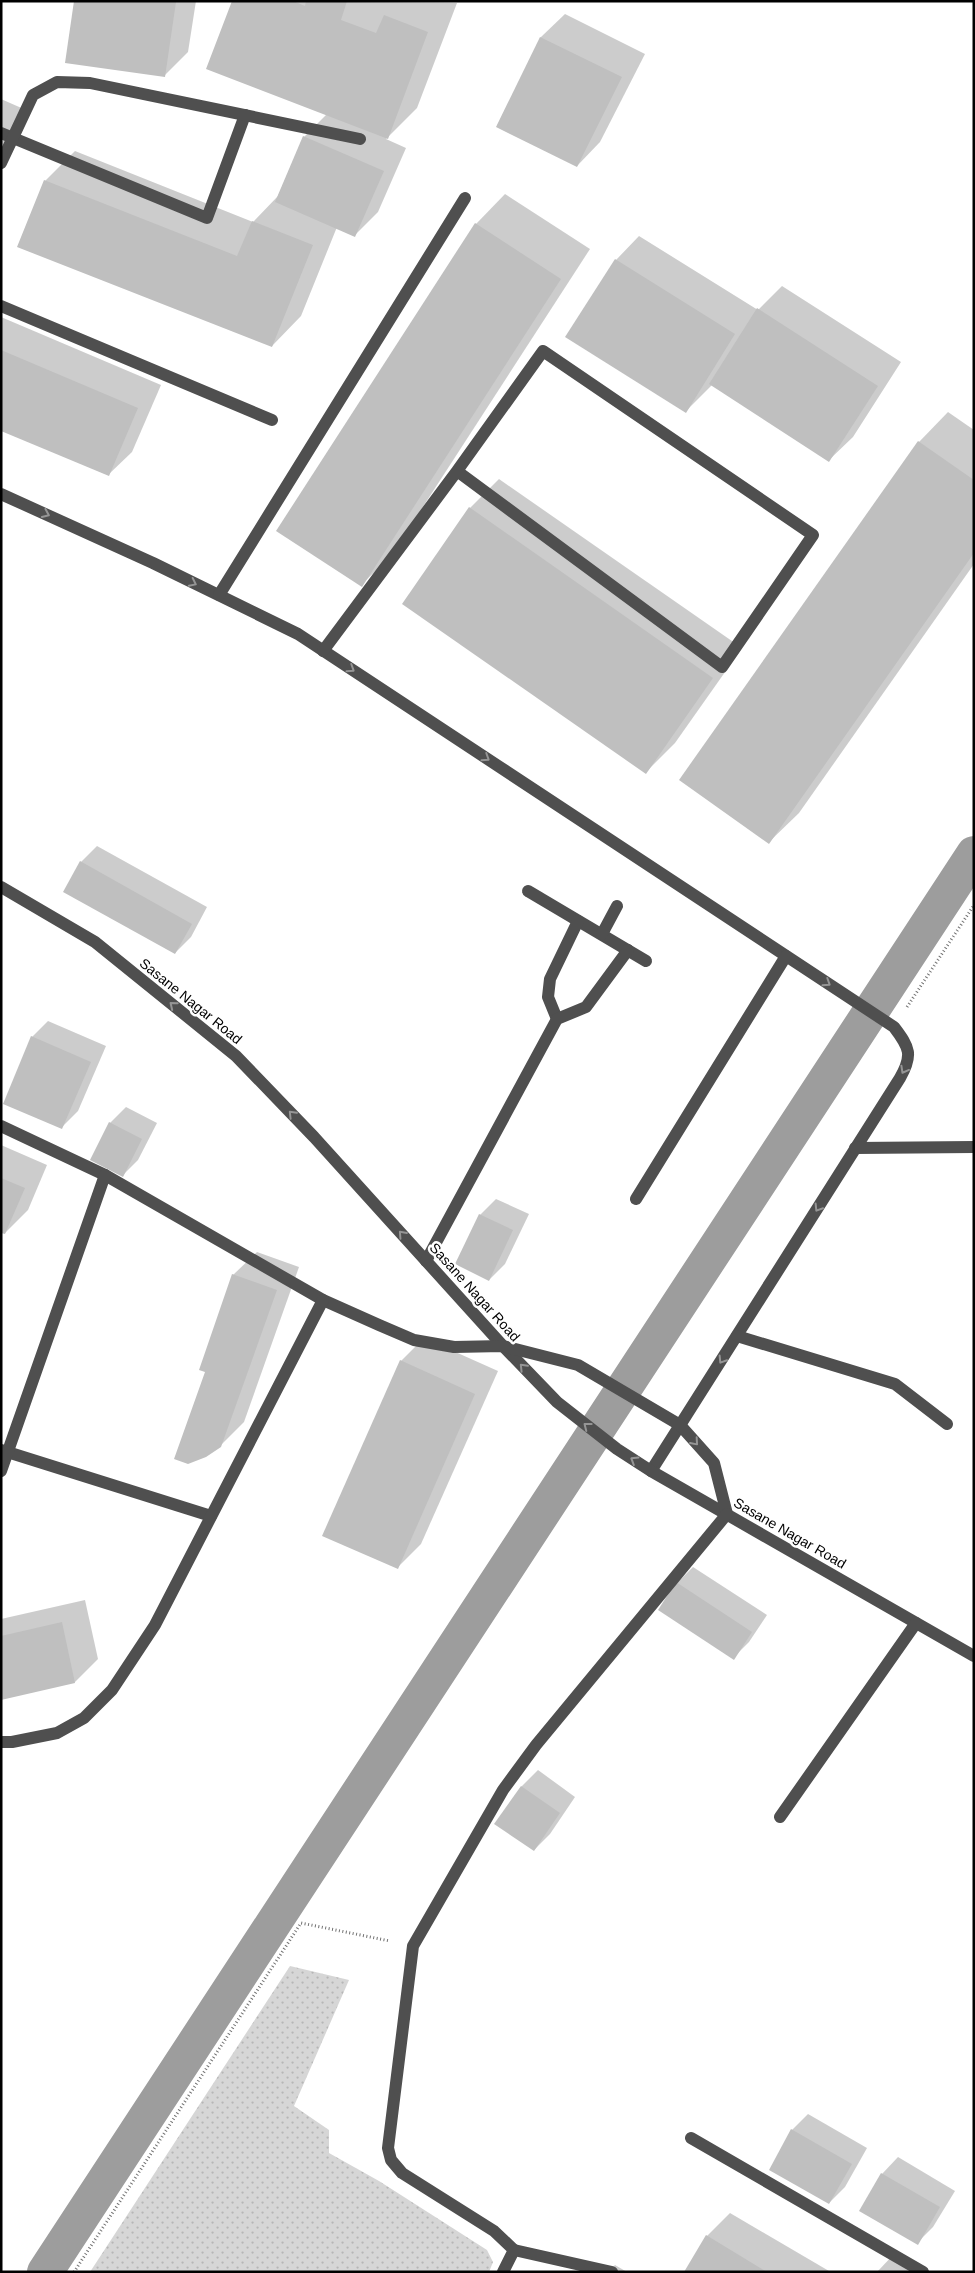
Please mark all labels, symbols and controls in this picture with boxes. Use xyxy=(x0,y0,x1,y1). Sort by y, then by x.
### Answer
one-way arrow xyxy=(41,508,50,519)
one-way arrow xyxy=(188,577,197,587)
one-way arrow xyxy=(345,663,354,672)
one-way arrow xyxy=(481,752,490,762)
street label: Sasane Nagar Road xyxy=(137,955,245,1047)
one-way arrow xyxy=(822,976,831,986)
one-way arrow xyxy=(169,1001,178,1010)
one-way arrow xyxy=(900,1065,910,1074)
one-way arrow xyxy=(289,1111,298,1120)
one-way arrow xyxy=(814,1202,824,1211)
one-way arrow xyxy=(399,1231,408,1240)
street label: Sasane Nagar Road xyxy=(427,1240,523,1344)
one-way arrow xyxy=(718,1355,728,1364)
one-way arrow xyxy=(520,1364,529,1373)
one-way arrow xyxy=(584,1423,593,1431)
one-way arrow xyxy=(689,1436,698,1445)
one-way arrow xyxy=(631,1456,640,1466)
street label: Sasane Nagar Road xyxy=(731,1494,849,1572)

